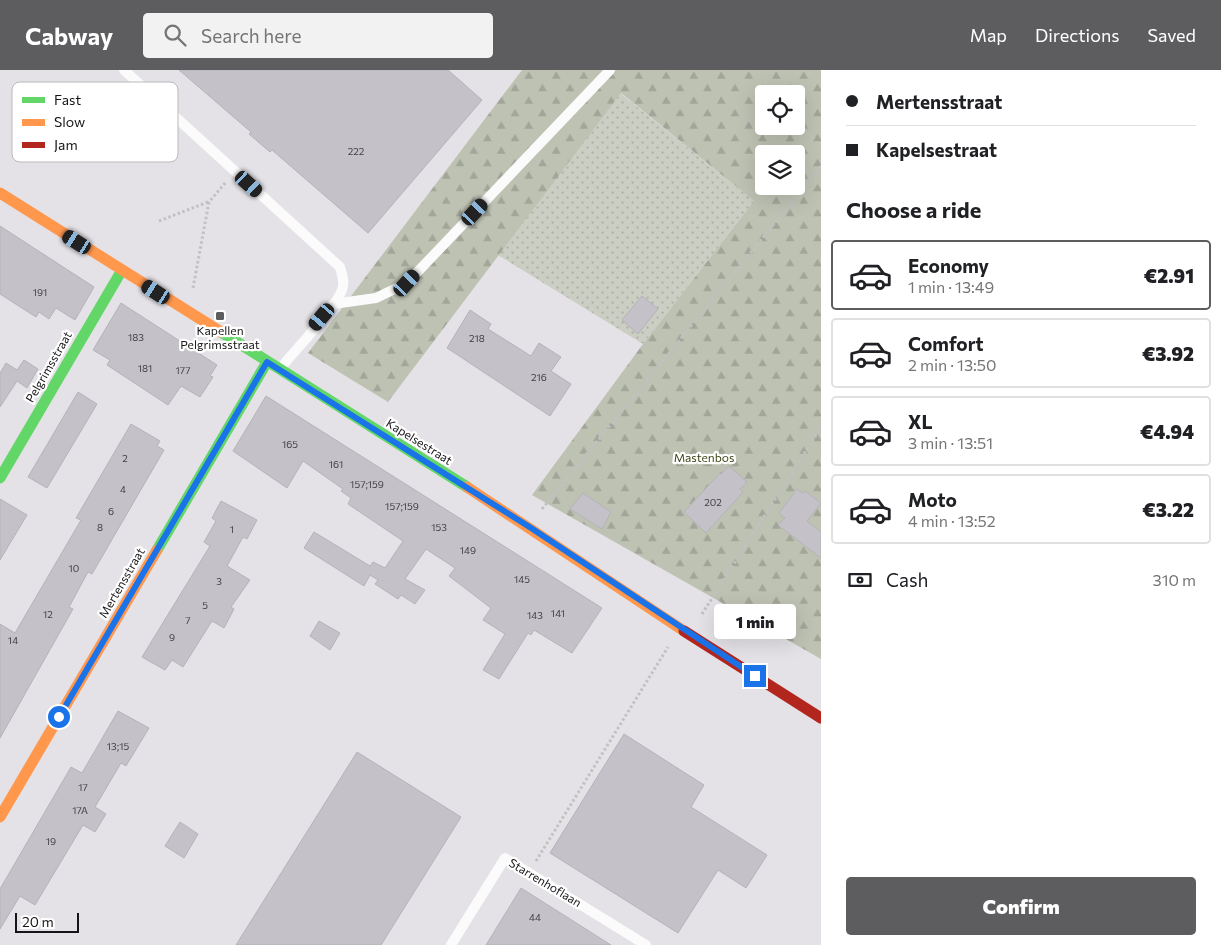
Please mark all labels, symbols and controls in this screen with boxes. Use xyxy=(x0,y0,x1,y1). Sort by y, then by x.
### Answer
search box xyxy=(143,13,493,58)
text: Cabway xyxy=(25,21,113,50)
icon: search xyxy=(161,21,189,49)
text: Search here xyxy=(201,24,302,47)
text: Map xyxy=(970,24,1007,46)
text: Directions xyxy=(1035,24,1119,46)
text: Saved xyxy=(1147,24,1196,46)
legend xyxy=(12,82,178,162)
map controls xyxy=(755,85,805,195)
button: locate xyxy=(755,85,805,135)
text: Mertensstraat xyxy=(876,90,1002,113)
text: Fast xyxy=(54,91,81,108)
text: Slow xyxy=(54,113,85,130)
text: Jam xyxy=(54,136,78,153)
text: Kapelsestraat xyxy=(876,138,997,161)
house number: 222 xyxy=(348,145,365,157)
button: layers xyxy=(755,145,805,195)
car xyxy=(232,168,265,200)
car xyxy=(459,196,490,228)
text: Choose a ride xyxy=(846,196,981,223)
car xyxy=(60,228,93,256)
icon: car xyxy=(848,253,893,298)
text: Economy xyxy=(908,254,989,277)
text: €2.91 xyxy=(1144,264,1194,287)
car xyxy=(391,267,422,299)
text: 1 min · 13:49 xyxy=(908,277,994,296)
car xyxy=(139,278,172,306)
house number: 191 xyxy=(33,286,47,298)
car xyxy=(306,301,337,333)
marker: Kapellen Pelgrimsstraat xyxy=(214,310,226,322)
place label: Kapellen Pelgrimsstraat xyxy=(180,323,260,351)
street label: Pelgrimsstraat xyxy=(22,329,74,404)
house number: 183 xyxy=(128,331,144,343)
icon: car xyxy=(848,331,893,376)
house number: 218 xyxy=(469,332,485,344)
text: Comfort xyxy=(908,332,984,355)
text: €3.92 xyxy=(1142,342,1194,365)
text: 2 min · 13:50 xyxy=(908,355,996,374)
house number: 181 xyxy=(138,362,152,374)
house number: 177 xyxy=(176,364,190,376)
house number: 216 xyxy=(531,371,547,383)
icon: car xyxy=(848,409,893,454)
text: XL xyxy=(908,410,933,433)
street label: Kapelsestraat xyxy=(384,415,455,467)
text: €4.94 xyxy=(1140,420,1194,443)
text: 3 min · 13:51 xyxy=(908,433,993,452)
house number: 165 xyxy=(282,438,298,450)
park label: Mastenbos xyxy=(674,450,734,464)
house number: 2 xyxy=(122,452,128,464)
house number: 161 xyxy=(329,458,343,470)
house number: 157;159 xyxy=(350,478,384,490)
house number: 4 xyxy=(120,483,126,495)
icon: car xyxy=(848,487,893,532)
text: Moto xyxy=(908,488,957,511)
house number: 202 xyxy=(704,496,722,508)
text: €3.22 xyxy=(1142,498,1194,521)
house number: 157;159 xyxy=(385,500,419,512)
house number: 6 xyxy=(108,505,114,517)
text: 4 min · 13:52 xyxy=(908,511,996,530)
house number: 8 xyxy=(97,521,103,533)
house number: 153 xyxy=(431,521,447,533)
house number: 1 xyxy=(230,523,234,535)
house number: 149 xyxy=(460,544,476,556)
street label: Mertensstraat xyxy=(95,545,147,620)
house number: 10 xyxy=(69,562,79,574)
icon: cash xyxy=(846,566,874,594)
text: Cash xyxy=(886,568,928,591)
text: 310 m xyxy=(1153,570,1196,589)
house number: 145 xyxy=(514,573,530,585)
house number: 3 xyxy=(216,575,222,587)
house number: 5 xyxy=(202,599,208,611)
callout: 1 min xyxy=(714,604,796,638)
house number: 141 xyxy=(551,607,565,619)
house number: 12 xyxy=(43,608,53,620)
house number: 143 xyxy=(527,609,543,621)
text: 1 min xyxy=(736,612,774,631)
house number: 7 xyxy=(185,614,191,626)
house number: 9 xyxy=(169,631,175,643)
house number: 14 xyxy=(8,634,18,646)
route end xyxy=(744,665,766,687)
route start xyxy=(48,706,70,728)
house number: 13;15 xyxy=(107,740,129,752)
house number: 17 xyxy=(78,781,88,793)
house number: 17A xyxy=(72,804,88,816)
house number: 19 xyxy=(46,835,56,847)
street label: Starrenhoflaan xyxy=(507,855,584,909)
button: Confirm xyxy=(846,877,1196,935)
scale bar xyxy=(15,910,79,933)
house number: 44 xyxy=(529,911,541,923)
text: 20 m xyxy=(22,913,54,930)

